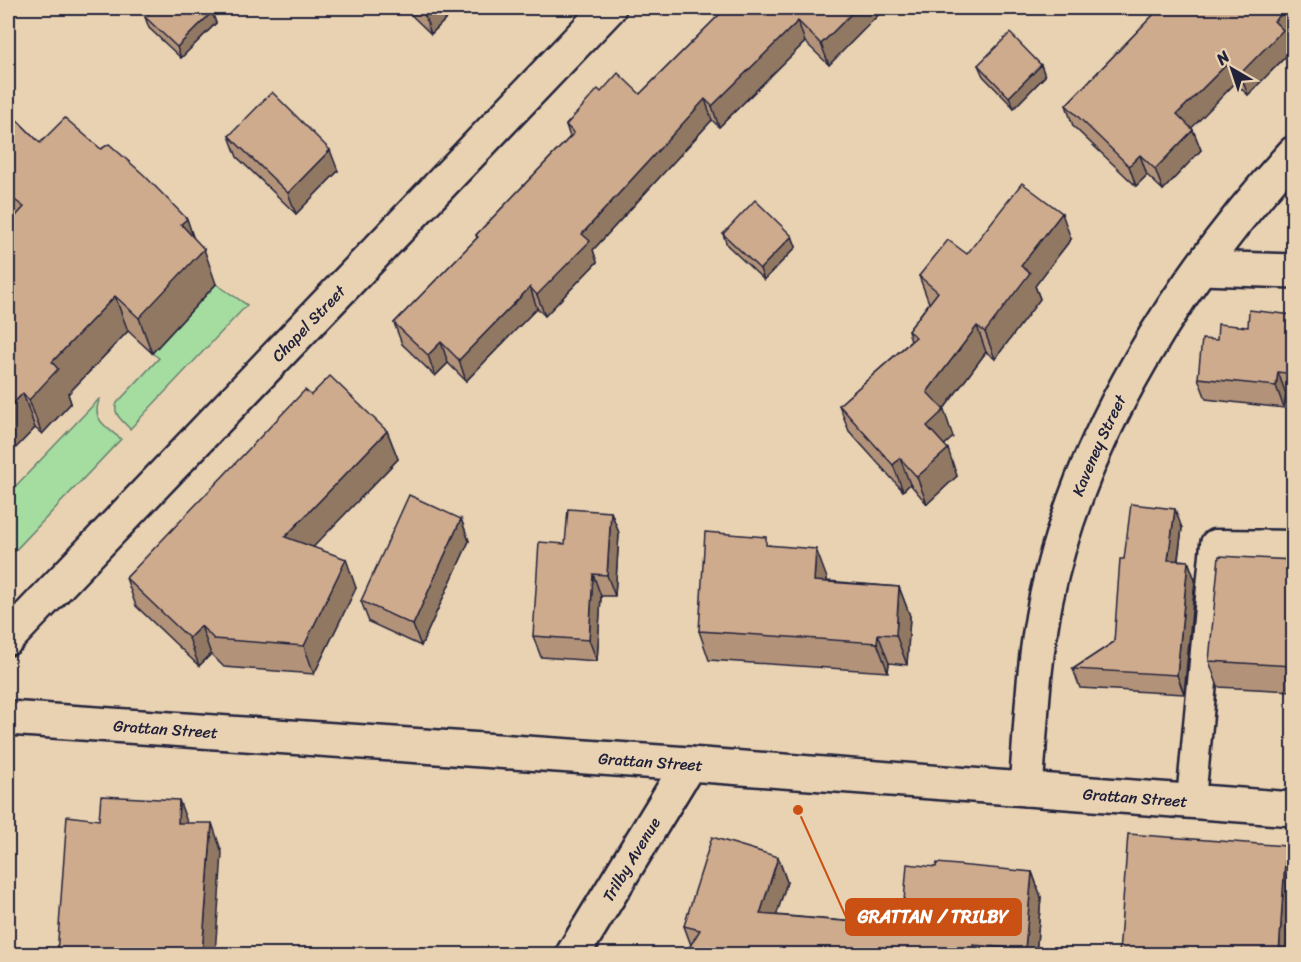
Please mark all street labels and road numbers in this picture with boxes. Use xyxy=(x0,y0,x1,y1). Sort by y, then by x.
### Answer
street label: Chapel Street xyxy=(264,278,353,369)
street label: Kaveney Street xyxy=(1063,389,1135,500)
street label: Grattan Street xyxy=(112,711,219,747)
street label: Grattan Street xyxy=(597,744,704,780)
street label: Grattan Street xyxy=(1082,779,1188,816)
street label: Trilby Avenue xyxy=(594,811,669,908)

